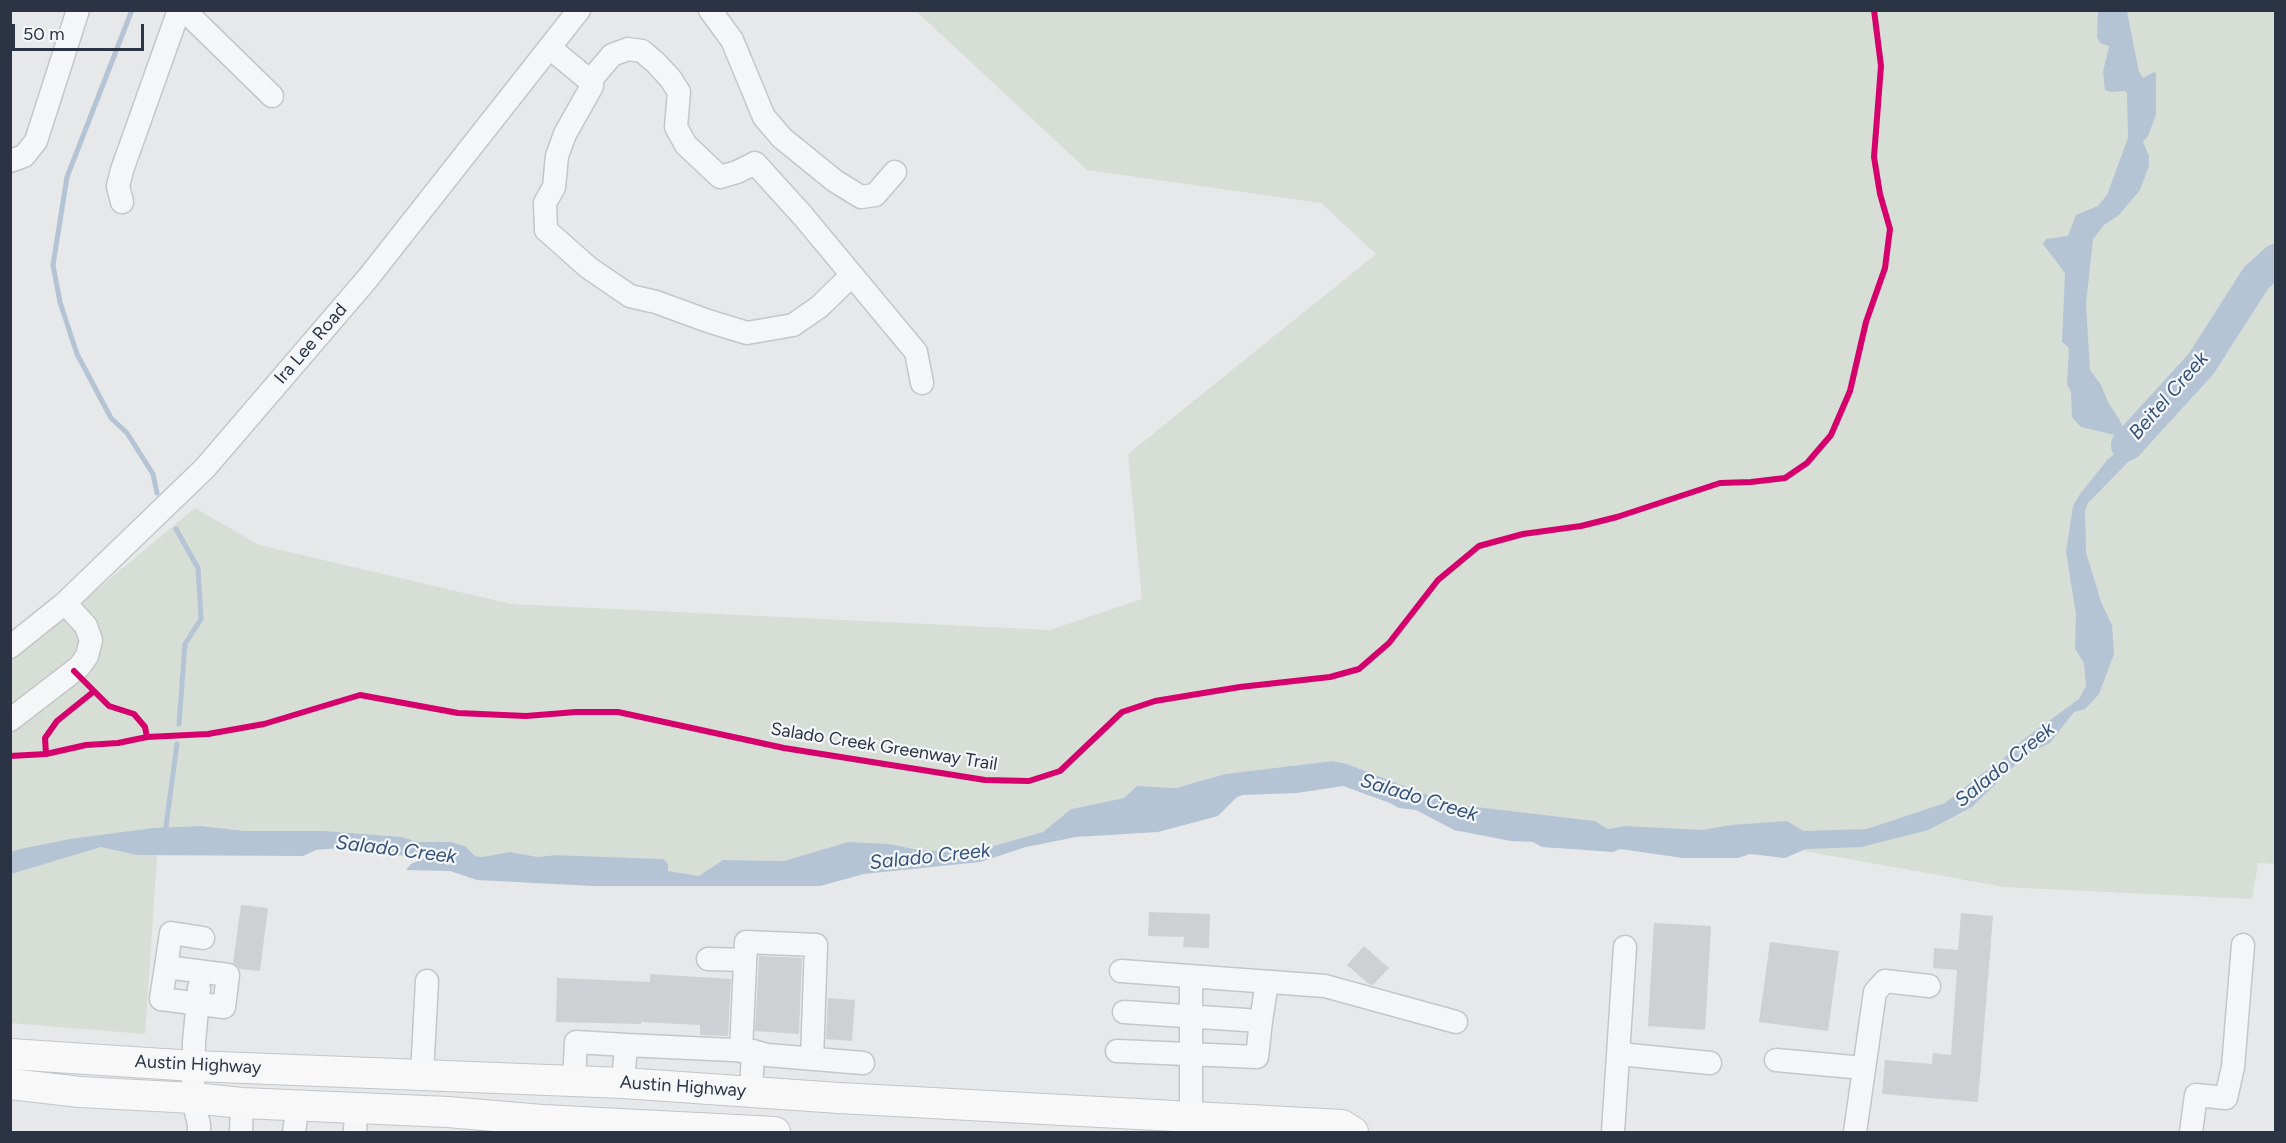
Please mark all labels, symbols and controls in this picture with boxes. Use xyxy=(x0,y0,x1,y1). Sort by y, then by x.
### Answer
scale bar xyxy=(15,12,147,50)
text: 50 m xyxy=(23,23,65,45)
street label: Ira Lee Road xyxy=(270,299,352,389)
water label: Beitel Creek xyxy=(2124,347,2214,445)
water label: Salado Creek xyxy=(1950,717,2060,813)
street label: Salado Creek Greenway Trail xyxy=(769,718,999,776)
water label: Salado Creek xyxy=(1357,769,1481,827)
water label: Salado Creek xyxy=(334,831,458,869)
water label: Salado Creek xyxy=(868,839,992,875)
street label: Austin Highway xyxy=(134,1051,262,1079)
street label: Austin Highway xyxy=(619,1072,747,1102)

